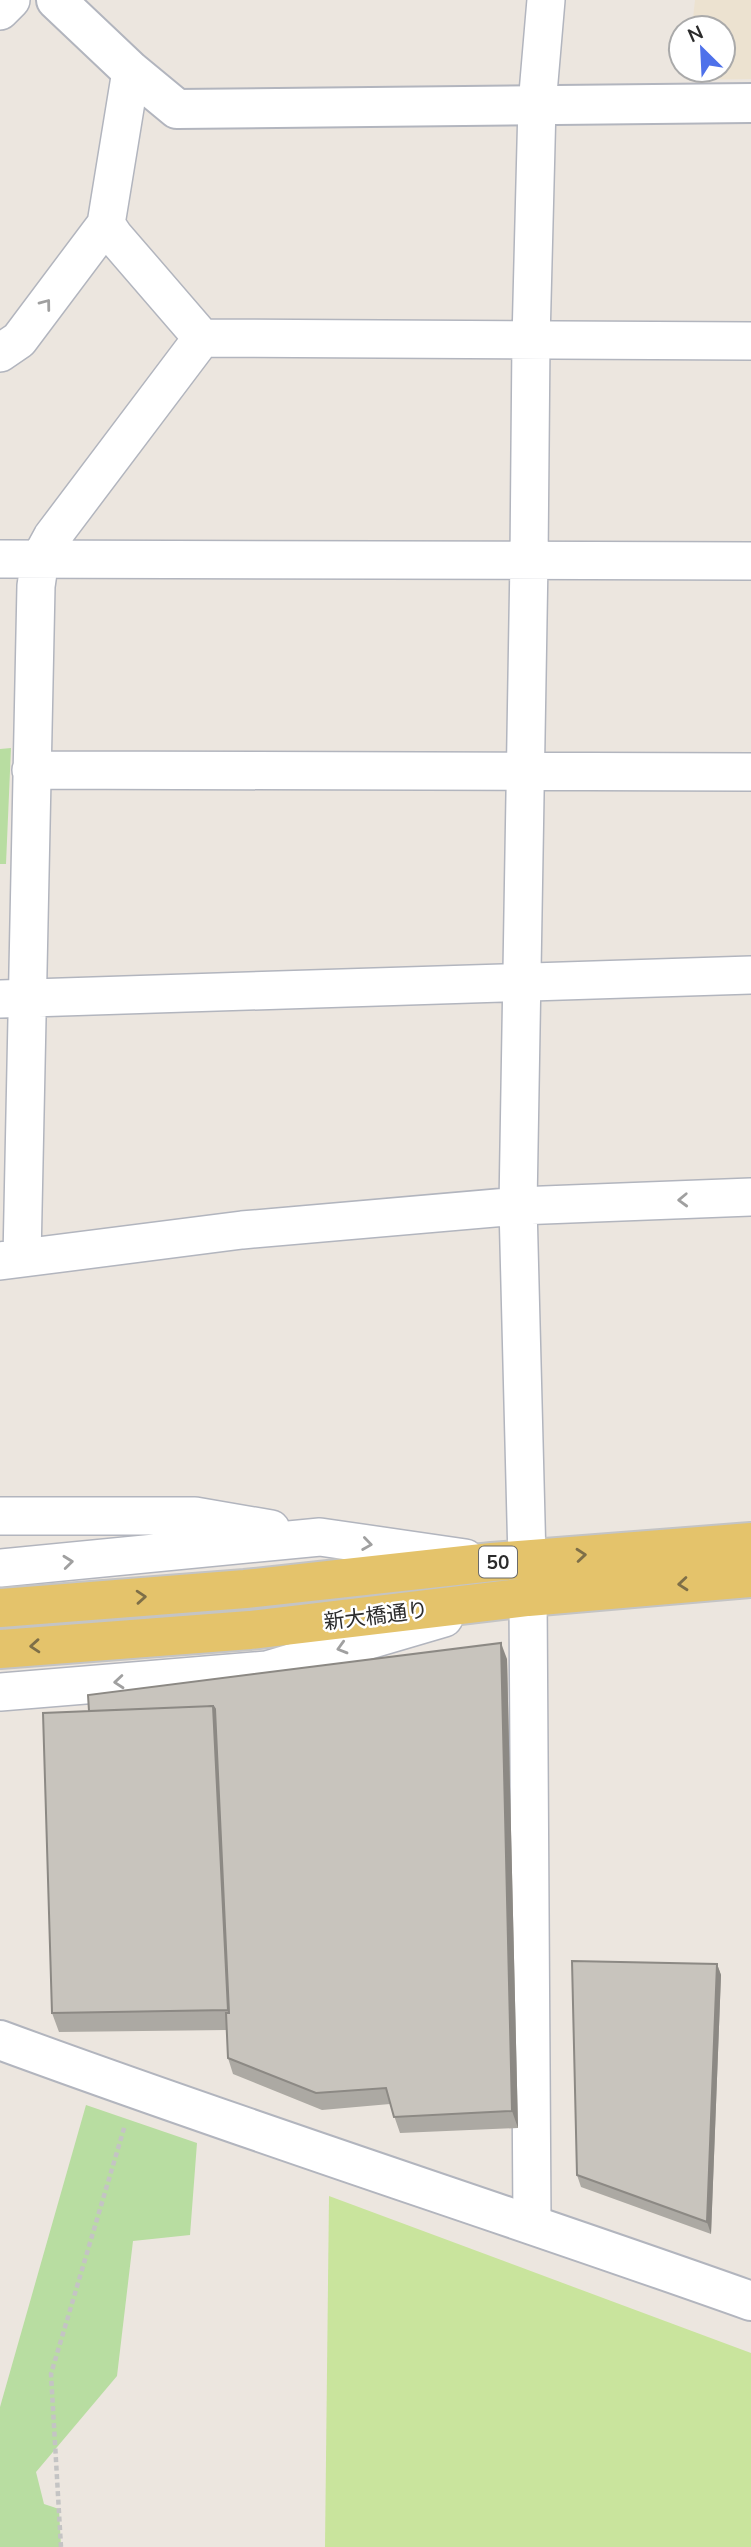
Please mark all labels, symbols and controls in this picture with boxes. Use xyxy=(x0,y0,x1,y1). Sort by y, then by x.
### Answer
north arrow xyxy=(667,14,737,84)
text: N xyxy=(684,20,707,47)
one-way arrow xyxy=(38,299,51,312)
one-way arrow xyxy=(677,1192,688,1207)
one-way arrow xyxy=(361,1536,373,1551)
road number: 50 xyxy=(479,1546,517,1578)
one-way arrow xyxy=(576,1548,587,1563)
one-way arrow xyxy=(62,1554,74,1569)
one-way arrow xyxy=(677,1576,688,1591)
one-way arrow xyxy=(136,1590,147,1605)
street label: 新大橋通り xyxy=(322,1596,430,1634)
one-way arrow xyxy=(29,1638,40,1653)
one-way arrow xyxy=(337,1640,349,1654)
one-way arrow xyxy=(113,1674,124,1689)

